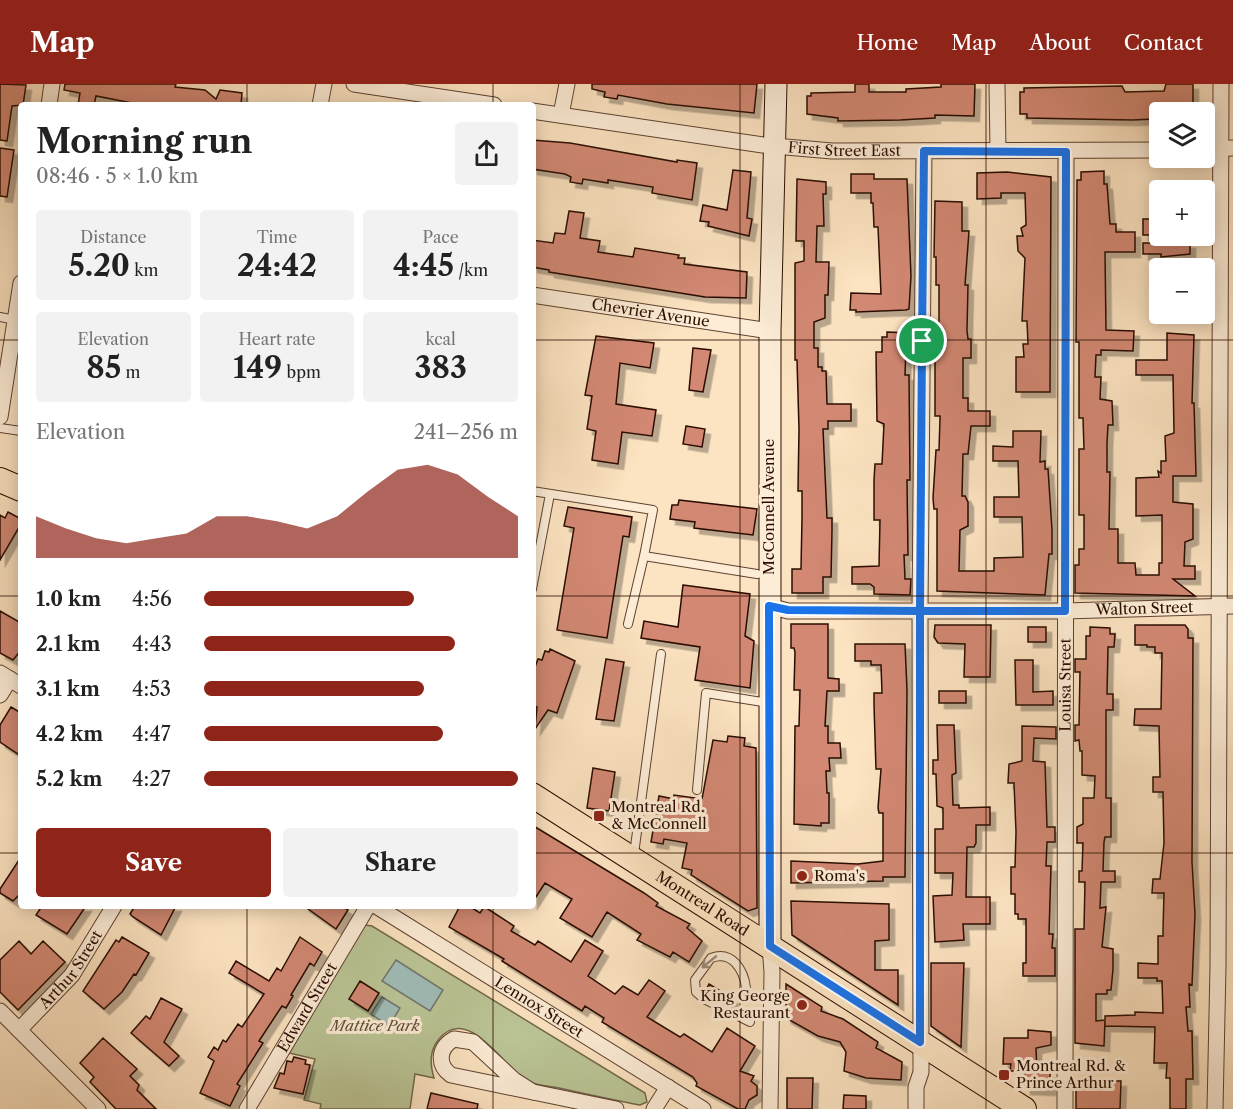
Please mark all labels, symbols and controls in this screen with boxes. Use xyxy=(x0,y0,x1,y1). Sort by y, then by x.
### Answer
text: Map xyxy=(30,25,94,59)
text: Home xyxy=(857,30,918,55)
text: Map xyxy=(951,30,996,55)
text: About xyxy=(1029,30,1091,55)
text: Contact xyxy=(1124,30,1203,55)
map controls xyxy=(1149,102,1215,324)
button: layers xyxy=(1149,102,1215,168)
text: Morning run xyxy=(36,121,252,162)
button: share xyxy=(455,122,518,185)
street label: First Street East xyxy=(787,137,901,160)
text: 08:46 · 5 × 1.0 km xyxy=(36,164,198,188)
button: + xyxy=(1149,180,1215,246)
text: Distance xyxy=(80,227,146,247)
text: Time xyxy=(257,227,297,247)
text: Pace xyxy=(423,227,459,247)
text: 5.20 xyxy=(68,247,130,284)
text: 24:42 xyxy=(237,247,317,284)
text: 4:45 xyxy=(393,247,454,284)
button: − xyxy=(1149,258,1215,324)
text: km xyxy=(130,260,158,280)
text: /km xyxy=(454,260,488,280)
street label: Chevrier Avenue xyxy=(590,294,711,331)
pin xyxy=(896,315,947,366)
icon: arrive xyxy=(905,324,938,357)
text: Elevation xyxy=(78,329,149,349)
text: Heart rate xyxy=(238,329,316,349)
text: kcal xyxy=(426,329,456,349)
text: 85 xyxy=(86,349,121,386)
text: 149 xyxy=(233,349,282,386)
text: 383 xyxy=(414,349,467,386)
text: m xyxy=(121,362,140,382)
text: bpm xyxy=(282,362,321,382)
text: Elevation xyxy=(36,420,125,444)
text: 241–256 m xyxy=(414,420,518,444)
street label: McConnell Avenue xyxy=(759,439,778,575)
text: 1.0 km xyxy=(36,587,101,611)
text: 4:56 xyxy=(132,587,172,611)
street label: Walton Street xyxy=(1094,597,1194,619)
text: 2.1 km xyxy=(36,632,100,656)
text: 4:43 xyxy=(132,632,172,656)
street label: Louisa Street xyxy=(1055,637,1074,732)
text: 3.1 km xyxy=(36,677,100,701)
text: 4:53 xyxy=(132,677,171,701)
text: 4.2 km xyxy=(36,722,103,746)
text: 4:47 xyxy=(132,722,171,746)
text: 5.2 km xyxy=(36,767,103,791)
text: 4:27 xyxy=(132,767,171,791)
place label: Montreal Rd. & McConnell xyxy=(611,797,707,833)
marker: Montreal Rd. & McConnell xyxy=(592,809,606,823)
button: Save xyxy=(36,828,271,897)
button: Share xyxy=(283,828,518,897)
place label: Roma's xyxy=(814,866,865,885)
street label: Montreal Road xyxy=(652,867,753,940)
marker: Roma's xyxy=(795,869,809,883)
street label: Arthur Street xyxy=(34,926,106,1013)
one-way arrow xyxy=(701,956,717,969)
street label: Edward Street xyxy=(273,959,341,1056)
street label: Lennox Street xyxy=(492,972,588,1042)
place label: King George Restaurant xyxy=(700,986,791,1022)
marker: King George Restaurant xyxy=(795,998,809,1012)
park label: Mattice Park xyxy=(329,1016,420,1035)
place label: Montreal Rd. & Prince Arthur xyxy=(1016,1056,1126,1092)
marker: Montreal Rd. & Prince Arthur xyxy=(997,1068,1011,1082)

